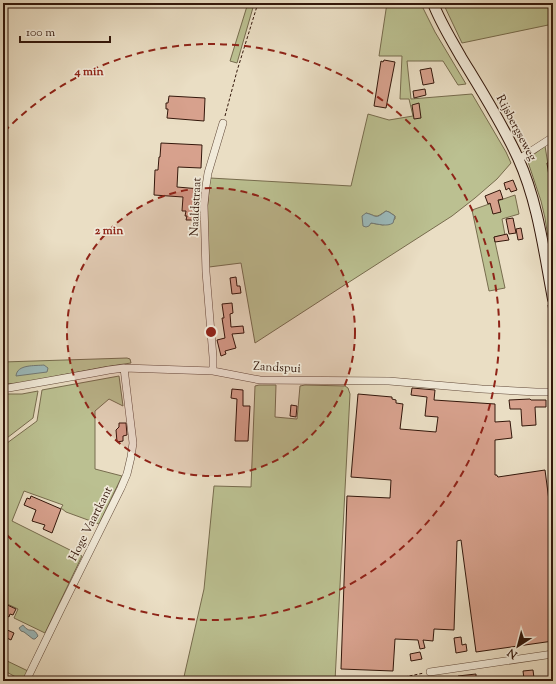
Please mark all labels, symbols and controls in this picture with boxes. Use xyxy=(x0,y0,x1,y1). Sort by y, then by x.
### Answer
scale bar xyxy=(20,18,110,44)
text: 100 m xyxy=(26,24,55,42)
text: 4 min xyxy=(73,63,104,81)
street label: Rijsbergseweg xyxy=(491,92,541,164)
street label: Naaldstraat xyxy=(185,177,207,237)
text: 2 min xyxy=(95,222,124,240)
centre of rings xyxy=(204,325,218,339)
street label: Zandspui xyxy=(253,358,302,378)
street label: Hoge Vaartkant xyxy=(64,484,118,564)
north arrow xyxy=(498,626,538,666)
text: N xyxy=(504,644,522,663)

